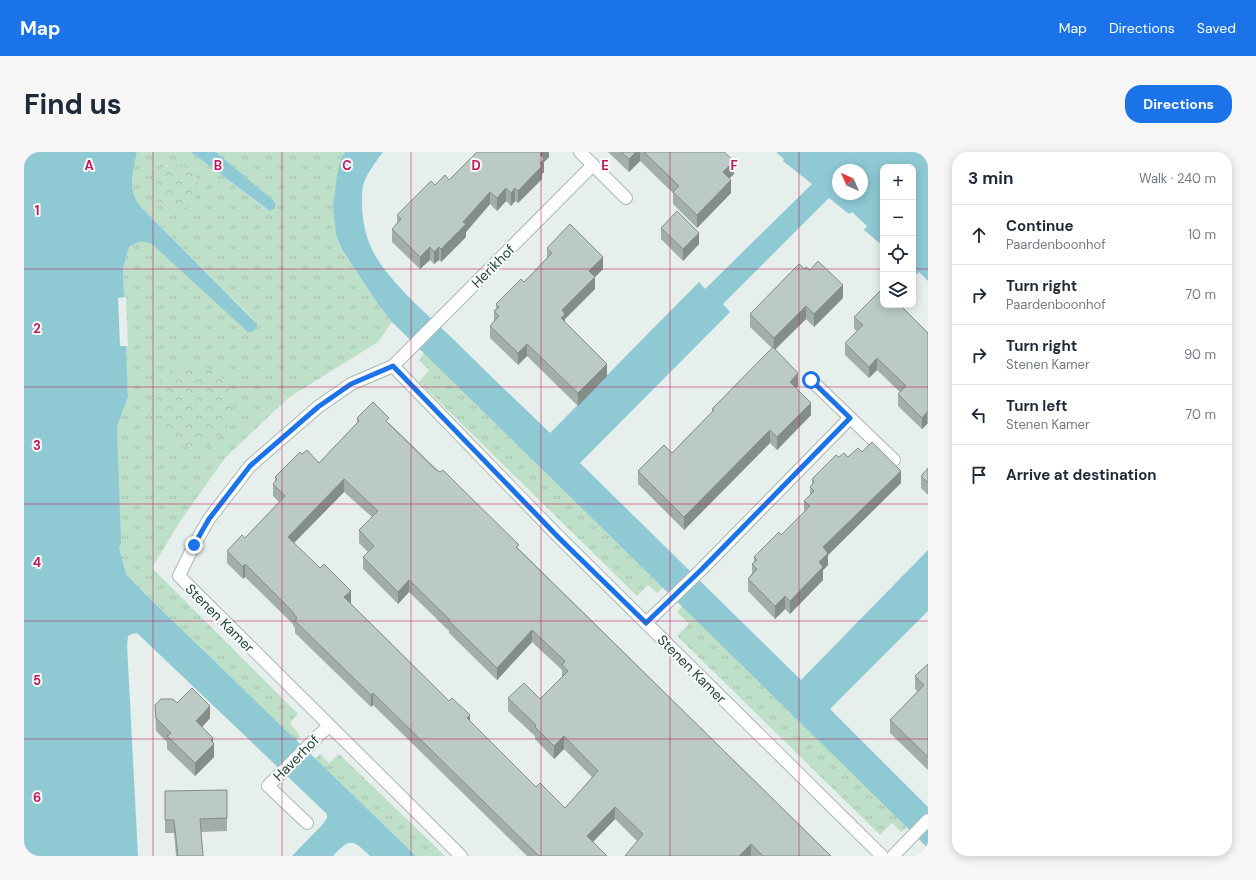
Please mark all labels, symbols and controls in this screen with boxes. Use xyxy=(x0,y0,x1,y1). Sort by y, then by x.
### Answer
text: Map xyxy=(20,16,60,41)
text: Map xyxy=(1059,19,1087,37)
text: Directions xyxy=(1109,19,1175,37)
text: Saved xyxy=(1197,19,1236,37)
button: Directions xyxy=(1125,85,1232,123)
text: Find us xyxy=(24,86,122,123)
text: A xyxy=(84,157,94,174)
text: B xyxy=(214,157,222,174)
text: C xyxy=(342,157,352,174)
text: D xyxy=(471,157,481,174)
text: E xyxy=(601,157,609,174)
text: F xyxy=(730,157,738,174)
north arrow xyxy=(832,164,868,200)
map controls xyxy=(880,164,916,308)
button: + xyxy=(880,164,916,200)
text: 3 min xyxy=(968,167,1013,189)
text: Walk · 240 m xyxy=(1139,170,1216,187)
button: − xyxy=(880,200,916,236)
text: 1 xyxy=(35,202,39,219)
text: Continue xyxy=(1006,216,1074,236)
icon: ahead xyxy=(968,224,990,246)
text: 10 m xyxy=(1188,226,1216,243)
button: locate xyxy=(880,236,916,272)
text: Paardenboonhof xyxy=(1006,236,1106,253)
street label: Herikhof xyxy=(467,240,519,292)
button: layers xyxy=(880,272,916,308)
text: Turn right xyxy=(1006,276,1077,296)
icon: right xyxy=(968,284,990,306)
text: 70 m xyxy=(1185,286,1216,303)
text: Paardenboonhof xyxy=(1006,296,1106,313)
text: 2 xyxy=(33,320,41,337)
text: Turn right xyxy=(1006,336,1077,356)
icon: right xyxy=(968,344,990,366)
text: 90 m xyxy=(1184,346,1216,363)
text: Stenen Kamer xyxy=(1006,356,1090,373)
route start xyxy=(802,371,820,389)
text: Turn left xyxy=(1006,396,1067,416)
icon: left xyxy=(968,404,990,426)
text: 70 m xyxy=(1185,406,1216,423)
text: Stenen Kamer xyxy=(1006,416,1090,433)
text: 3 xyxy=(33,437,41,454)
icon: arrive xyxy=(968,464,990,486)
text: Arrive at destination xyxy=(1006,465,1157,485)
route end xyxy=(185,536,203,554)
text: 4 xyxy=(33,554,41,571)
street label: Stenen Kamer xyxy=(182,580,258,656)
street label: Stenen Kamer xyxy=(654,631,730,707)
text: 5 xyxy=(33,672,41,689)
street label: Haverhof xyxy=(269,731,323,785)
text: 6 xyxy=(33,789,41,806)

